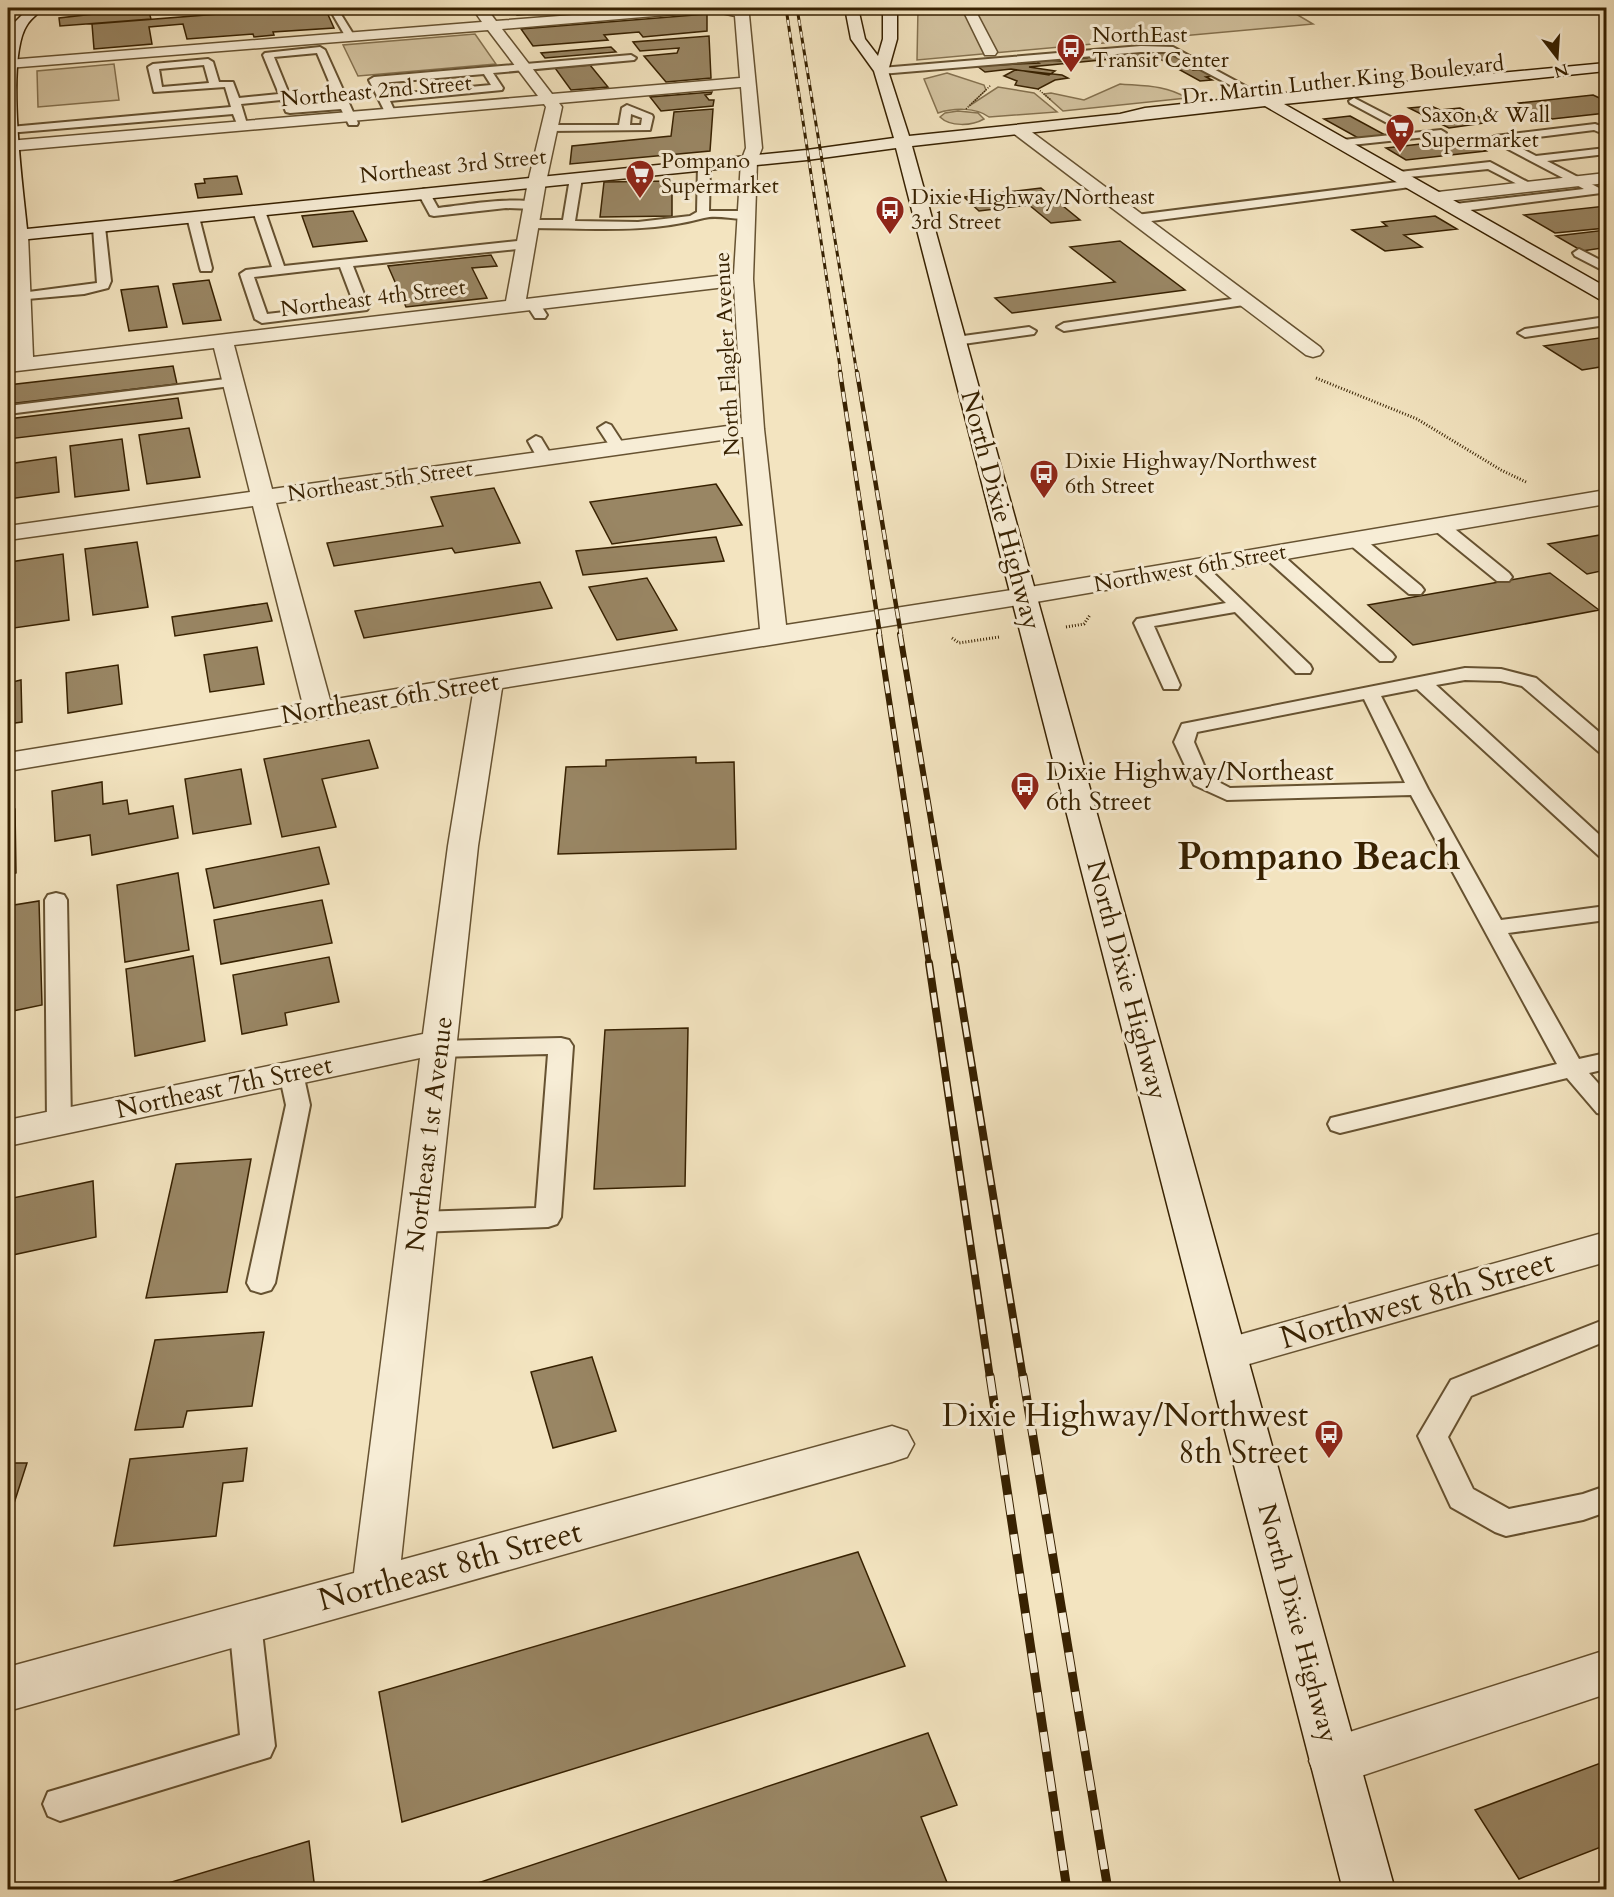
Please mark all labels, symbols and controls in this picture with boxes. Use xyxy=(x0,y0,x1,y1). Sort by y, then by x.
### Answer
place label: NorthEast Transit Center xyxy=(1092,20,1230,75)
north arrow xyxy=(1527,27,1587,87)
bus stop icon: NorthEast Transit Center xyxy=(1055,32,1087,74)
street label: Dr. Martin Luther King Boulevard xyxy=(1180,48,1506,112)
text: N xyxy=(1551,58,1571,83)
street label: Northeast 2nd Street xyxy=(279,68,473,114)
place label: Saxon & Wall Supermarket xyxy=(1421,100,1550,155)
supermarket icon: Saxon & Wall Supermarket xyxy=(1384,112,1416,154)
street label: Northeast 3rd Street xyxy=(358,141,548,191)
place label: Pompano Supermarket xyxy=(661,146,779,201)
supermarket icon: Pompano Supermarket xyxy=(624,158,656,200)
place label: Dixie Highway/Northeast 3rd Street xyxy=(911,182,1155,237)
bus stop icon: Dixie Highway/Northeast 3rd Street xyxy=(874,194,906,236)
street label: North Flagler Avenue xyxy=(707,251,747,457)
street label: Northeast 4th Street xyxy=(279,272,467,324)
street label: North Dixie Highway xyxy=(952,386,1050,634)
place label: Dixie Highway/Northwest 6th Street xyxy=(1065,446,1317,501)
street label: Northeast 5th Street xyxy=(286,453,474,509)
bus stop icon: Dixie Highway/Northwest 6th Street xyxy=(1028,458,1060,500)
street label: Northwest 6th Street xyxy=(1092,536,1289,600)
street label: Northeast 6th Street xyxy=(278,663,502,733)
place label: Dixie Highway/Northeast 6th Street xyxy=(1046,754,1334,819)
bus stop icon: Dixie Highway/Northeast 6th Street xyxy=(1009,770,1041,812)
district label: Pompano Beach xyxy=(1178,831,1461,883)
street label: North Dixie Highway xyxy=(1078,856,1176,1104)
street label: Northeast 1st Avenue xyxy=(397,1014,461,1254)
street label: Northeast 7th Street xyxy=(113,1047,335,1127)
street label: Northwest 8th Street xyxy=(1275,1240,1559,1360)
place label: Dixie Highway/Northwest 8th Street xyxy=(942,1394,1308,1475)
bus stop icon: Dixie Highway/Northwest 8th Street xyxy=(1313,1418,1345,1460)
street label: North Dixie Highway xyxy=(1249,1499,1347,1747)
street label: Northeast 8th Street xyxy=(313,1510,587,1622)

